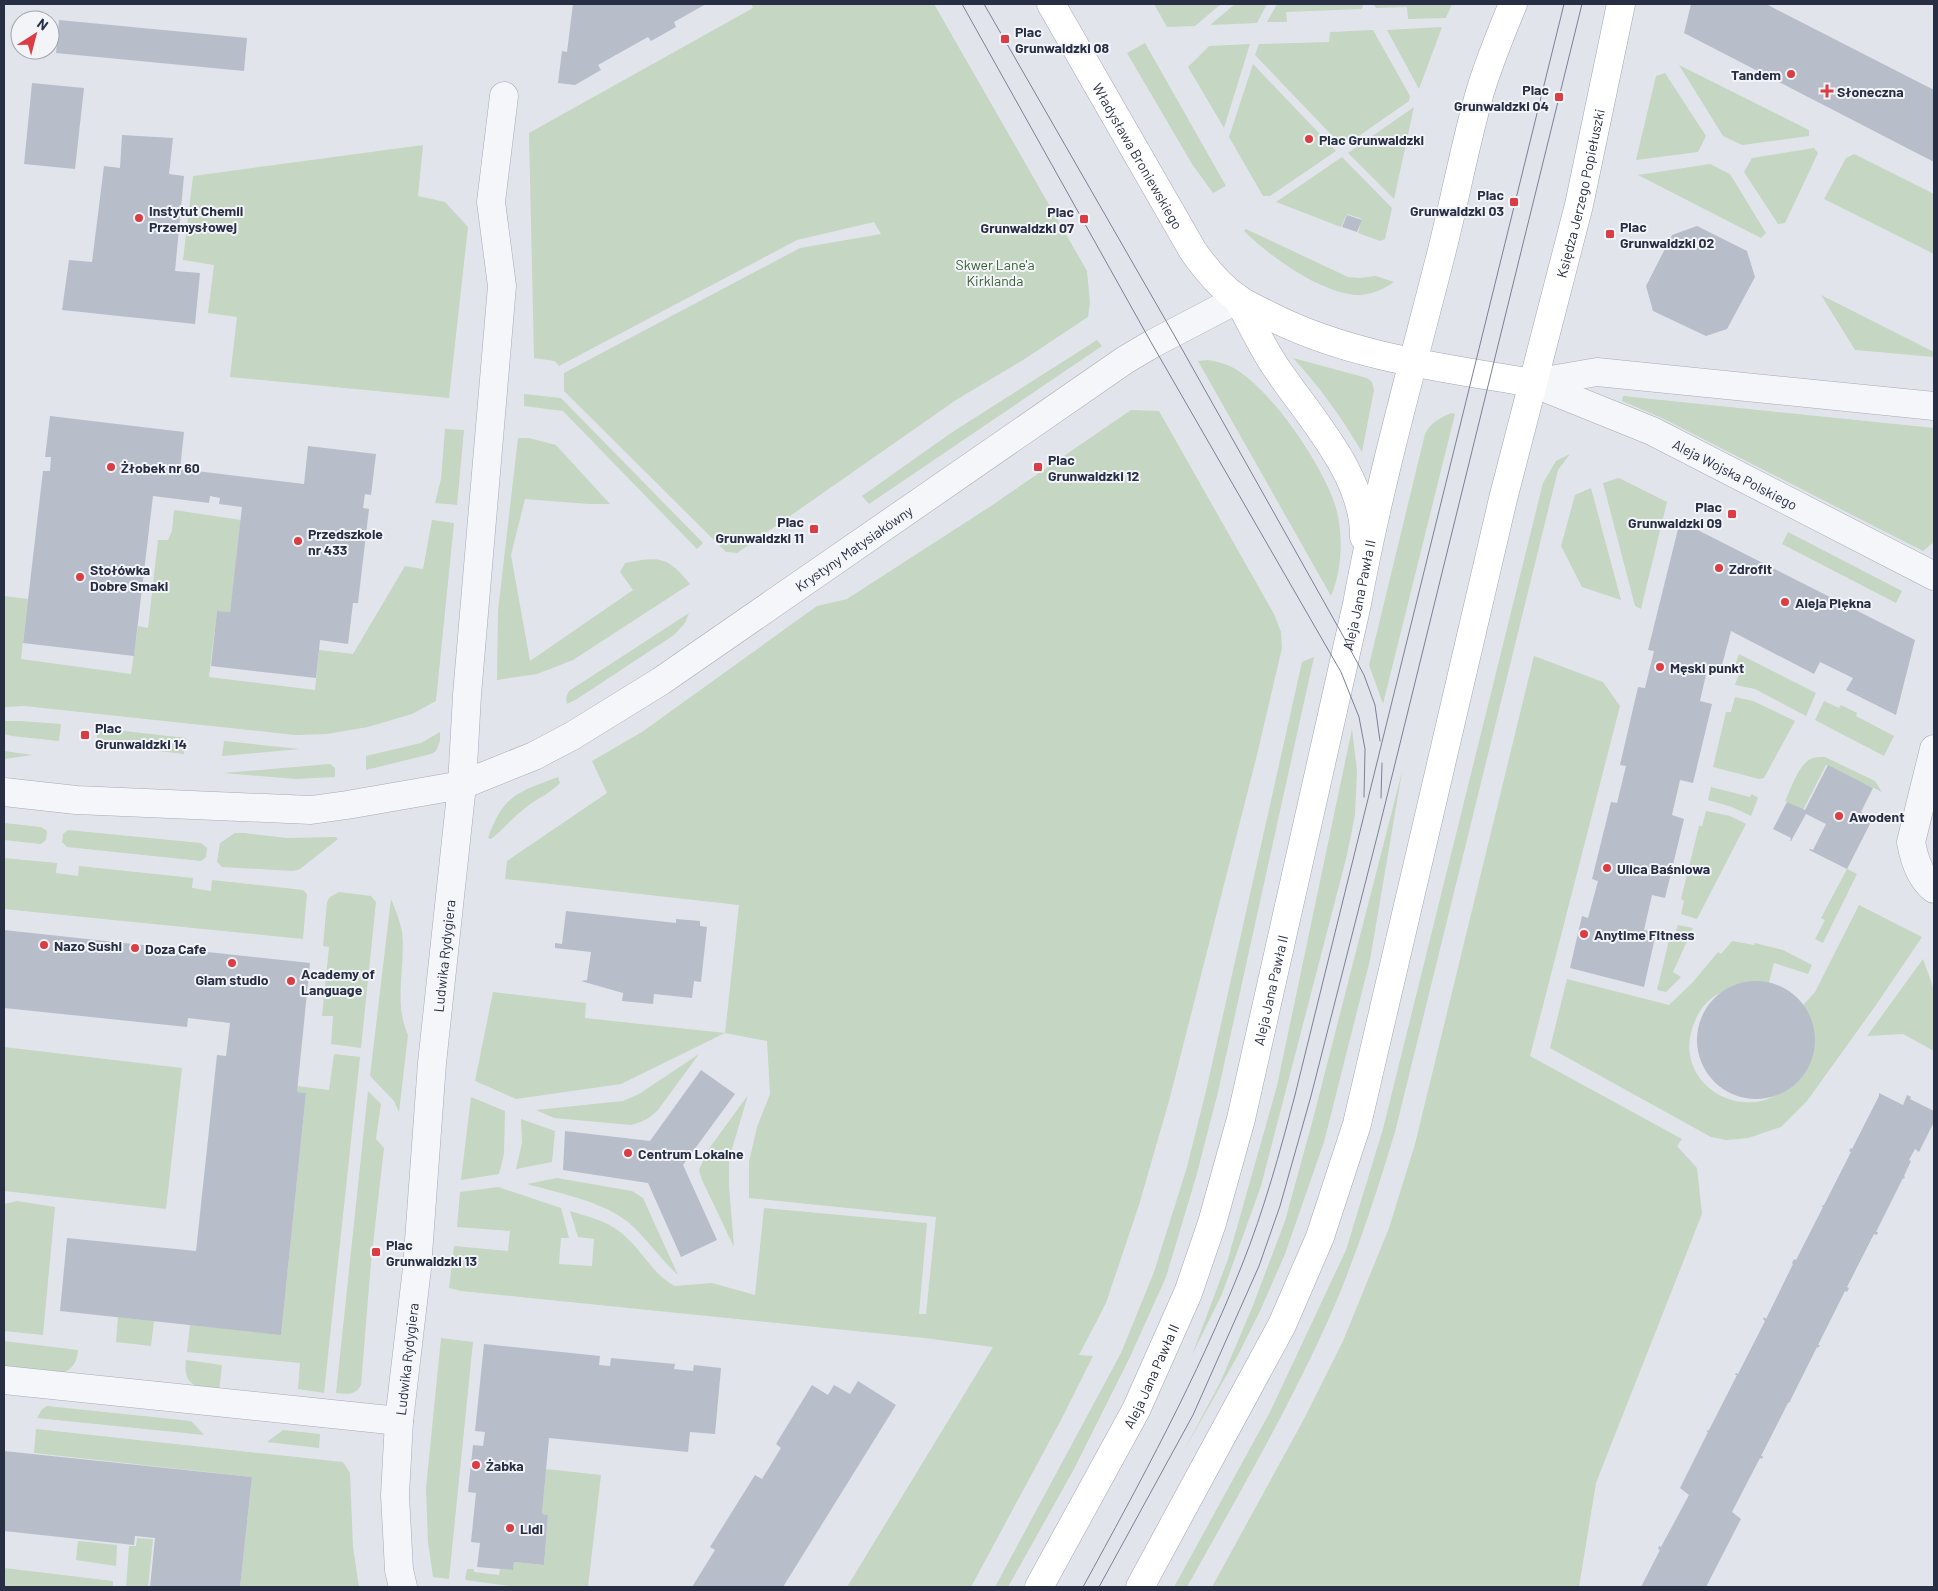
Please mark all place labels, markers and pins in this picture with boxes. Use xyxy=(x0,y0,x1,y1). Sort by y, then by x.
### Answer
place label: Plac Grunwaldzki 08 xyxy=(1015,23,1109,56)
marker: Plac Grunwaldzki 08 xyxy=(999,33,1011,45)
place label: Tandem xyxy=(1731,66,1781,83)
marker: Tandem xyxy=(1785,68,1797,80)
place label: Plac Grunwaldzki 04 xyxy=(1454,81,1549,114)
place label: Słoneczna xyxy=(1837,83,1904,100)
marker: Słoneczna xyxy=(1821,85,1833,97)
marker: Plac Grunwaldzki 04 xyxy=(1553,91,1565,103)
place label: Plac Grunwaldzki xyxy=(1319,131,1424,148)
marker: Plac Grunwaldzki xyxy=(1303,133,1315,145)
place label: Plac Grunwaldzki 03 xyxy=(1410,186,1504,219)
marker: Plac Grunwaldzki 03 xyxy=(1508,196,1520,208)
place label: Instytut Chemii Przemysłowej xyxy=(149,202,243,235)
place label: Plac Grunwaldzki 07 xyxy=(981,203,1074,236)
marker: Instytut Chemii Przemysłowej xyxy=(133,212,145,224)
marker: Plac Grunwaldzki 07 xyxy=(1078,213,1090,225)
place label: Plac Grunwaldzki 02 xyxy=(1620,218,1714,251)
marker: Plac Grunwaldzki 02 xyxy=(1604,228,1616,240)
place label: Plac Grunwaldzki 12 xyxy=(1048,451,1139,484)
place label: Żłobek nr 60 xyxy=(121,459,200,476)
marker: Żłobek nr 60 xyxy=(105,461,117,473)
marker: Plac Grunwaldzki 12 xyxy=(1032,461,1044,473)
place label: Plac Grunwaldzki 09 xyxy=(1628,498,1722,531)
marker: Plac Grunwaldzki 09 xyxy=(1726,508,1738,520)
place label: Plac Grunwaldzki 11 xyxy=(715,513,804,546)
marker: Plac Grunwaldzki 11 xyxy=(808,523,820,535)
place label: Przedszkole nr 433 xyxy=(308,525,383,558)
marker: Przedszkole nr 433 xyxy=(292,535,304,547)
place label: Zdrofit xyxy=(1729,560,1772,577)
place label: Stołówka Dobre Smaki xyxy=(90,561,168,594)
marker: Zdrofit xyxy=(1713,562,1725,574)
marker: Stołówka Dobre Smaki xyxy=(74,571,86,583)
place label: Aleja Piękna xyxy=(1795,594,1871,611)
marker: Aleja Piękna xyxy=(1779,596,1791,608)
place label: Męski punkt xyxy=(1670,659,1744,676)
marker: Męski punkt xyxy=(1654,661,1666,673)
place label: Plac Grunwaldzki 14 xyxy=(95,719,187,752)
marker: Plac Grunwaldzki 14 xyxy=(79,729,91,741)
place label: Awodent xyxy=(1849,808,1905,825)
marker: Awodent xyxy=(1833,810,1845,822)
place label: Ulica Baśniowa xyxy=(1617,860,1710,877)
marker: Ulica Baśniowa xyxy=(1601,862,1613,874)
place label: Anytime Fitness xyxy=(1594,926,1695,943)
marker: Anytime Fitness xyxy=(1578,928,1590,940)
place label: Nazo Sushi xyxy=(54,937,122,954)
marker: Nazo Sushi xyxy=(38,939,50,951)
place label: Doza Cafe xyxy=(145,940,207,957)
marker: Doza Cafe xyxy=(129,942,141,954)
marker: Glam studio xyxy=(226,957,238,969)
place label: Academy of Language xyxy=(301,965,375,998)
place label: Glam studio xyxy=(195,971,269,988)
marker: Academy of Language xyxy=(285,975,297,987)
place label: Centrum Lokalne xyxy=(638,1145,744,1162)
marker: Centrum Lokalne xyxy=(622,1147,634,1159)
place label: Plac Grunwaldzki 13 xyxy=(386,1236,477,1269)
marker: Plac Grunwaldzki 13 xyxy=(370,1246,382,1258)
place label: Żabka xyxy=(486,1457,524,1474)
marker: Żabka xyxy=(470,1459,482,1471)
place label: Lidl xyxy=(520,1520,543,1537)
marker: Lidl xyxy=(504,1522,516,1534)

